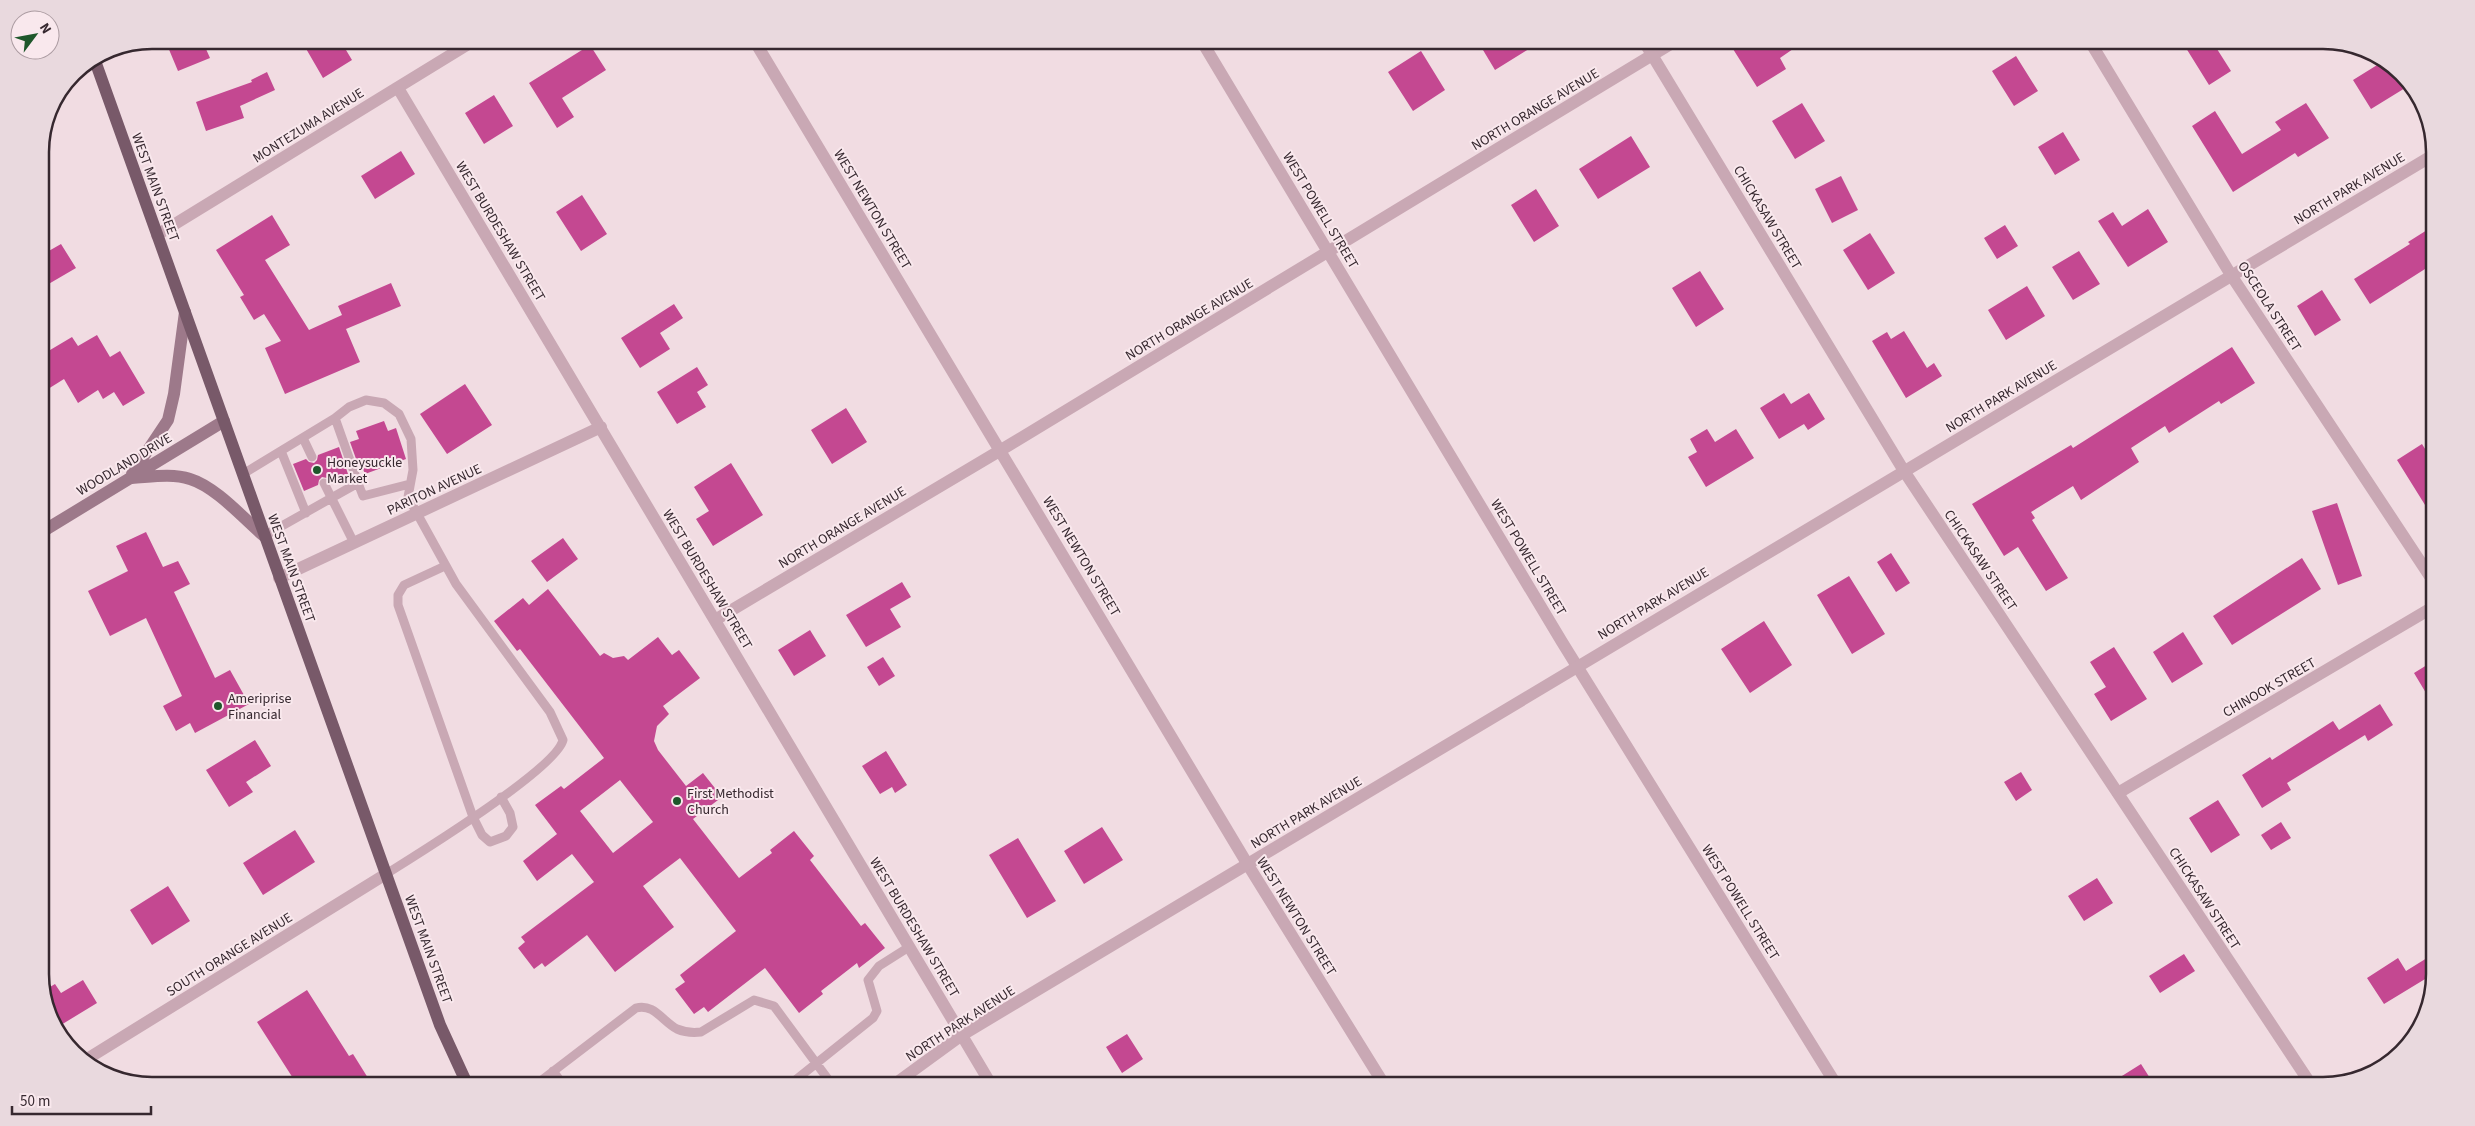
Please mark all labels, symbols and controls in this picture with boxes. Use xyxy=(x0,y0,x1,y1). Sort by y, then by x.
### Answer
north arrow xyxy=(10,10,60,60)
text: N xyxy=(34,19,56,38)
street label: NORTH ORANGE AVENUE xyxy=(1468,64,1603,156)
street label: MONTEZUMA AVENUE xyxy=(249,83,368,168)
street label: WEST MAIN STREET xyxy=(126,130,184,245)
street label: WEST NEWTON STREET xyxy=(828,146,916,274)
street label: WEST POWELL STREET xyxy=(1277,148,1363,273)
street label: NORTH PARK AVENUE xyxy=(2290,148,2409,230)
street label: WEST BURDESHAW STREET xyxy=(450,158,550,306)
street label: CHICKASAW STREET xyxy=(1728,162,1806,274)
street label: OSCEOLA STREET xyxy=(2233,258,2306,356)
street label: NORTH ORANGE AVENUE xyxy=(1122,274,1257,366)
street label: NORTH PARK AVENUE xyxy=(1942,356,2061,438)
street label: WOODLAND DRIVE xyxy=(73,429,176,501)
place label: Honeysuckle Market xyxy=(327,453,402,489)
street label: PARITON AVENUE xyxy=(384,459,485,521)
marker: Honeysuckle Market xyxy=(311,464,323,476)
street label: NORTH ORANGE AVENUE xyxy=(775,482,910,574)
street label: WEST NEWTON STREET xyxy=(1037,493,1125,621)
street label: WEST POWELL STREET xyxy=(1485,495,1571,620)
street label: WEST BURDESHAW STREET xyxy=(657,506,757,654)
street label: CHICKASAW STREET xyxy=(1939,506,2022,616)
street label: WEST MAIN STREET xyxy=(262,511,320,626)
street label: NORTH PARK AVENUE xyxy=(1594,563,1713,645)
street label: CHINOOK STREET xyxy=(2219,653,2320,723)
place label: Ameriprise Financial xyxy=(228,689,291,725)
marker: Ameriprise Financial xyxy=(212,700,224,712)
street label: NORTH PARK AVENUE xyxy=(1247,772,1366,854)
place label: First Methodist Church xyxy=(687,784,774,820)
marker: First Methodist Church xyxy=(671,795,683,807)
street label: WEST POWELL STREET xyxy=(1697,841,1784,965)
street label: CHICKASAW STREET xyxy=(2164,844,2245,954)
street label: WEST NEWTON STREET xyxy=(1251,853,1341,980)
street label: WEST BURDESHAW STREET xyxy=(864,854,964,1002)
street label: WEST MAIN STREET xyxy=(399,892,457,1007)
street label: SOUTH ORANGE AVENUE xyxy=(163,908,296,1002)
street label: NORTH PARK AVENUE xyxy=(902,981,1019,1067)
scale bar xyxy=(12,1084,151,1116)
text: 50 m xyxy=(20,1091,50,1112)

